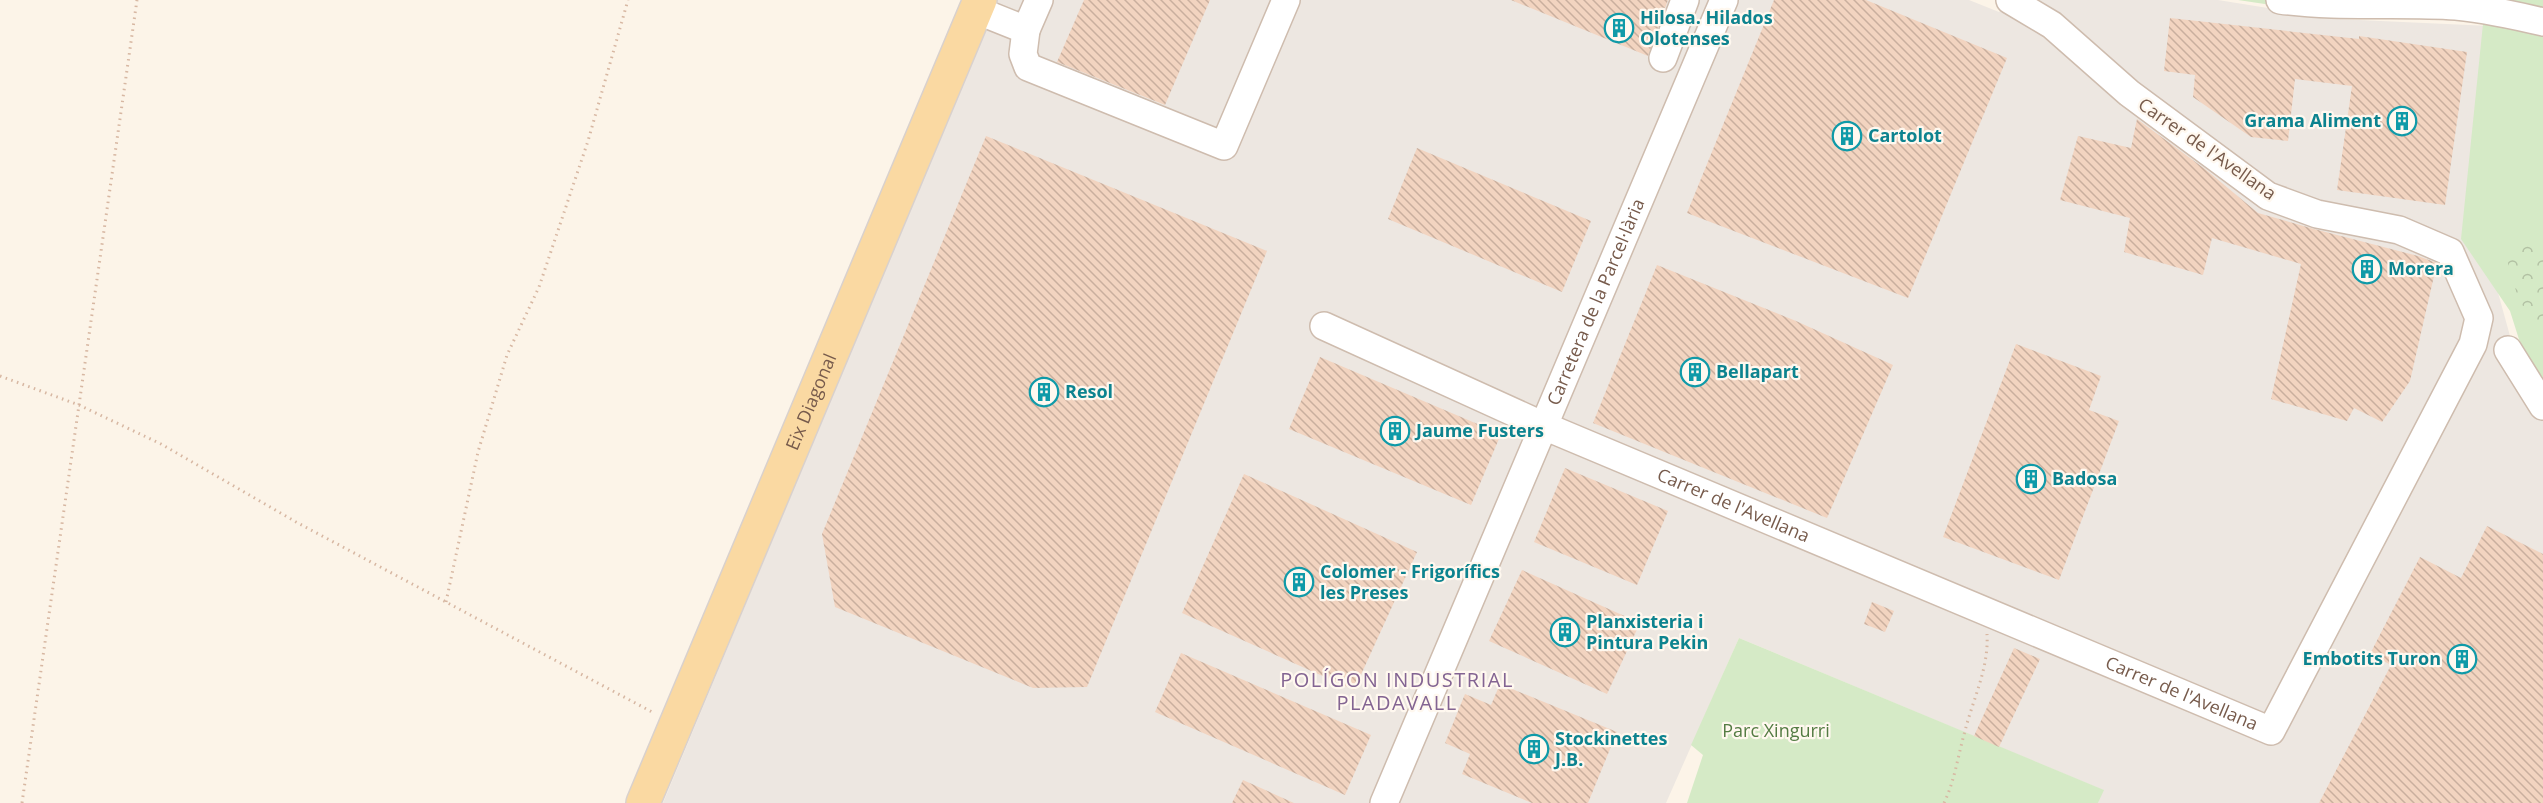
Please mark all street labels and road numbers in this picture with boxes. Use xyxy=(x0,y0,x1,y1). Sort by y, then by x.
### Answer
street label: Carrer de l'Avellana xyxy=(2134,92,2281,205)
street label: Carretera de la Parcel·lària xyxy=(1541,195,1650,409)
street label: Eix Diagonal xyxy=(780,350,841,453)
street label: Carrer de l'Avellana xyxy=(1654,462,1814,547)
street label: Carrer de l'Avellana xyxy=(2102,650,2262,735)

